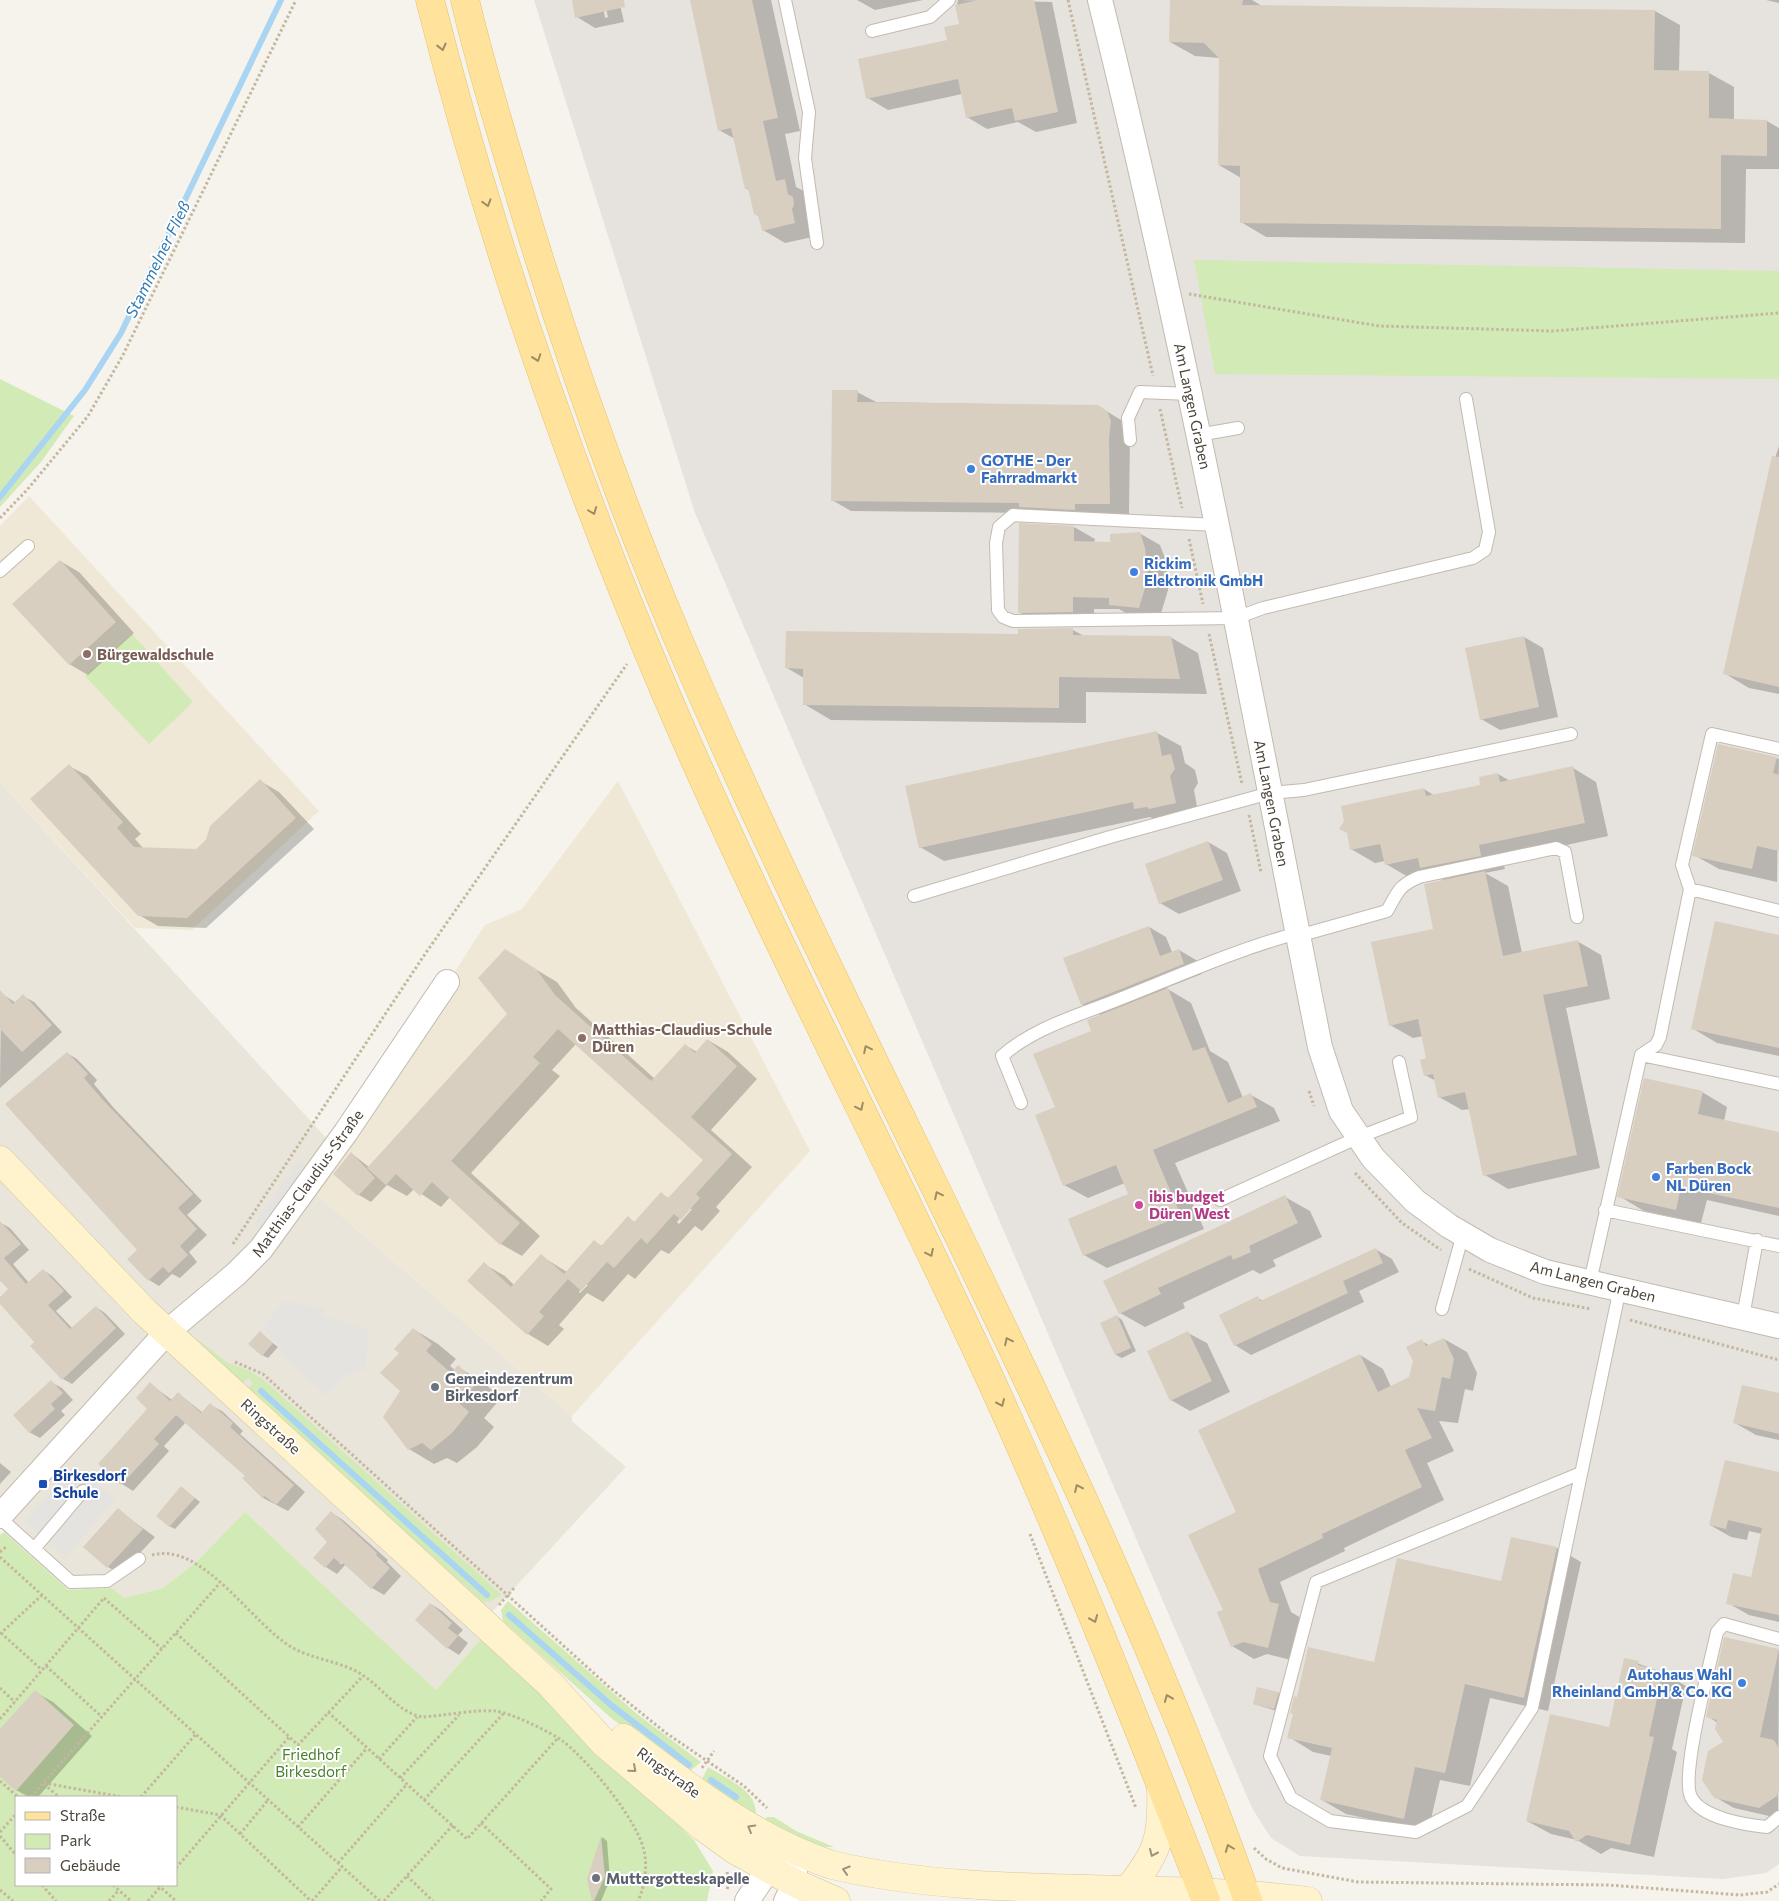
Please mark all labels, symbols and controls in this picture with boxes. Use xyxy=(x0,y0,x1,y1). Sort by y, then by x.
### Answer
one-way arrow xyxy=(436,43,447,52)
water label: Stammelner Fließ xyxy=(121,197,194,320)
one-way arrow xyxy=(481,199,492,208)
street label: Am Langen Graben xyxy=(1171,341,1215,471)
one-way arrow xyxy=(531,353,541,362)
place label: GOTHE - Der Fahrradmarkt xyxy=(981,451,1077,486)
marker: GOTHE - Der Fahrradmarkt xyxy=(965,463,977,475)
one-way arrow xyxy=(586,506,597,515)
place label: Rickim Elektronik GmbH xyxy=(1144,554,1263,589)
marker: Rickim Elektronik GmbH xyxy=(1128,566,1140,578)
place label: Bürgewaldschule xyxy=(97,645,214,663)
marker: Bürgewaldschule xyxy=(81,648,93,660)
street label: Am Langen Graben xyxy=(1251,738,1293,868)
place label: Matthias-Claudius-Schule Düren xyxy=(592,1020,772,1055)
marker: Matthias-Claudius-Schule Düren xyxy=(576,1032,588,1044)
one-way arrow xyxy=(863,1045,873,1054)
one-way arrow xyxy=(853,1102,864,1111)
street label: Matthias-Claudius-Straße xyxy=(248,1106,367,1260)
place label: Farben Bock NL Düren xyxy=(1666,1159,1752,1194)
marker: Farben Bock NL Düren xyxy=(1650,1171,1662,1183)
place label: ibis budget Düren West xyxy=(1149,1187,1230,1222)
one-way arrow xyxy=(933,1191,944,1200)
marker: ibis budget Düren West xyxy=(1133,1199,1145,1211)
one-way arrow xyxy=(924,1248,935,1257)
street label: Am Langen Graben xyxy=(1528,1257,1658,1305)
one-way arrow xyxy=(1004,1337,1014,1346)
place label: Gemeindezentrum Birkesdorf xyxy=(445,1369,573,1404)
marker: Gemeindezentrum Birkesdorf xyxy=(429,1381,441,1393)
street label: Ringstraße xyxy=(237,1394,305,1458)
one-way arrow xyxy=(994,1398,1005,1407)
place label: Birkesdorf Schule xyxy=(53,1466,127,1501)
marker: Birkesdorf Schule xyxy=(37,1478,49,1490)
one-way arrow xyxy=(1074,1484,1084,1493)
one-way arrow xyxy=(1087,1614,1098,1623)
place label: Autohaus Wahl Rheinland GmbH & Co. KG xyxy=(1552,1665,1732,1700)
marker: Autohaus Wahl Rheinland GmbH & Co. KG xyxy=(1736,1677,1748,1689)
one-way arrow xyxy=(1164,1694,1174,1702)
street label: Ringstraße xyxy=(634,1743,704,1801)
park label: Friedhof Birkesdorf xyxy=(275,1745,347,1780)
one-way arrow xyxy=(628,1763,637,1772)
legend xyxy=(15,1796,178,1886)
text: Straße xyxy=(60,1806,106,1824)
one-way arrow xyxy=(748,1825,757,1835)
text: Park xyxy=(60,1831,91,1849)
one-way arrow xyxy=(1225,1844,1235,1853)
one-way arrow xyxy=(1149,1848,1160,1857)
text: Gebäude xyxy=(60,1856,121,1874)
one-way arrow xyxy=(843,1865,851,1875)
place label: Muttergotteskapelle xyxy=(606,1869,750,1887)
marker: Muttergotteskapelle xyxy=(590,1872,602,1884)

